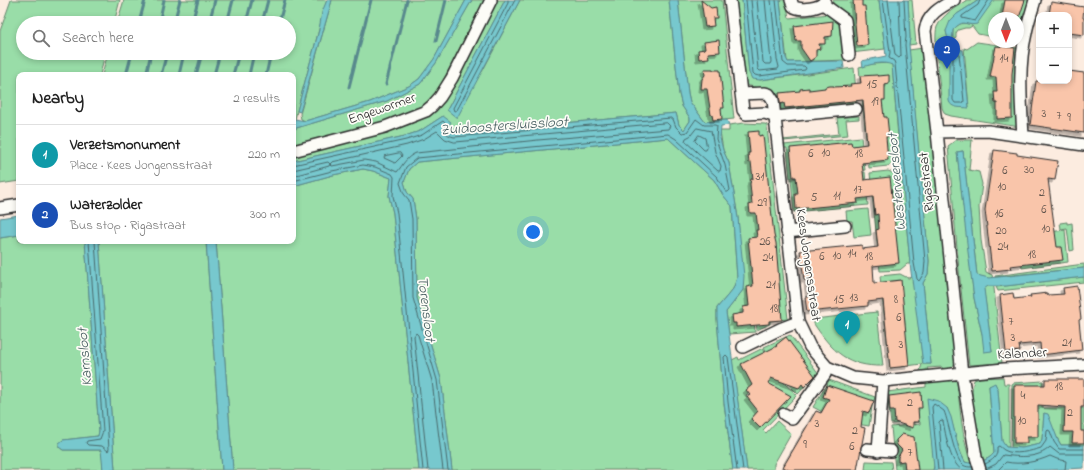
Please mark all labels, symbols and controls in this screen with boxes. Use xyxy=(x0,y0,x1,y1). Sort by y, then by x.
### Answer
north arrow xyxy=(988,12,1024,48)
map controls xyxy=(1036,12,1072,84)
button: + xyxy=(1036,12,1072,48)
search box xyxy=(16,16,296,60)
icon: search xyxy=(30,27,52,49)
text: Search here xyxy=(62,27,134,49)
pin: 2 xyxy=(934,36,960,69)
button: − xyxy=(1036,48,1072,84)
house number: 14 xyxy=(1000,50,1008,68)
house number: 15 xyxy=(867,76,877,94)
text: Nearby xyxy=(32,86,84,111)
street label: Engewormer xyxy=(345,87,420,131)
text: 2 results xyxy=(233,89,280,108)
house number: 19 xyxy=(871,93,879,111)
house number: 3 xyxy=(1042,105,1047,123)
house number: 7 xyxy=(1057,107,1062,125)
house number: 9 xyxy=(1067,109,1071,127)
water label: Zuidoostersluissloot xyxy=(440,110,570,141)
water label: Westerveersloot xyxy=(882,131,912,232)
text: Verzetsmonument xyxy=(70,134,180,156)
house number: 10 xyxy=(821,144,831,162)
text: 1 xyxy=(43,145,47,164)
text: 220 m xyxy=(248,145,280,164)
house number: 6 xyxy=(808,145,814,163)
house number: 18 xyxy=(855,145,864,163)
street label: Rigastraat xyxy=(913,151,942,213)
text: Place · Kees Jongensstraat xyxy=(70,156,212,175)
house number: 30 xyxy=(1024,161,1034,179)
house number: 6 xyxy=(1002,162,1008,180)
house number: 31 xyxy=(756,168,765,186)
house number: 10 xyxy=(997,178,1007,196)
house number: 17 xyxy=(854,181,862,199)
house number: 2 xyxy=(1039,184,1045,202)
house number: 11 xyxy=(833,187,841,205)
house number: 5 xyxy=(811,189,818,207)
text: Waterzolder xyxy=(70,194,142,216)
house number: 29 xyxy=(757,194,767,212)
house number: 6 xyxy=(1041,201,1047,219)
text: 2 xyxy=(42,205,48,224)
text: 300 m xyxy=(250,205,280,224)
house number: 16 xyxy=(994,205,1004,223)
street label: Kees Jongensstraat xyxy=(789,207,826,323)
text: Bus stop · Rigastraat xyxy=(70,216,186,235)
house number: 10 xyxy=(1041,220,1051,238)
your location xyxy=(523,222,543,242)
house number: 20 xyxy=(995,222,1007,240)
house number: 26 xyxy=(759,233,771,251)
house number: 24 xyxy=(998,238,1009,256)
house number: 14 xyxy=(848,245,856,263)
house number: 18 xyxy=(1028,246,1037,264)
house number: 10 xyxy=(832,247,842,265)
house number: 6 xyxy=(819,248,825,266)
house number: 18 xyxy=(865,248,874,266)
house number: 24 xyxy=(763,249,774,267)
water label: Torensloot xyxy=(411,275,441,345)
house number: 21 xyxy=(766,276,776,294)
house number: 13 xyxy=(850,289,858,307)
house number: 15 xyxy=(834,291,844,309)
house number: 8 xyxy=(894,291,899,309)
house number: 18 xyxy=(770,300,779,318)
house number: 6 xyxy=(896,309,902,327)
pin: 1 xyxy=(834,311,860,344)
house number: 7 xyxy=(1009,313,1014,331)
water label: Karnsloot xyxy=(71,325,98,387)
house number: 3 xyxy=(1011,329,1016,347)
house number: 21 xyxy=(1062,334,1072,352)
house number: 3 xyxy=(899,336,904,354)
street label: Kalander xyxy=(997,342,1048,366)
house number: 18 xyxy=(1055,378,1064,396)
house number: 4 xyxy=(1021,387,1026,405)
house number: 2 xyxy=(907,394,913,412)
house number: 2 xyxy=(1067,404,1073,422)
house number: 10 xyxy=(1017,412,1027,430)
house number: 3 xyxy=(815,415,820,433)
house number: 2 xyxy=(852,422,858,440)
house number: 9 xyxy=(803,436,807,454)
house number: 6 xyxy=(849,438,855,456)
house number: 7 xyxy=(908,444,913,462)

